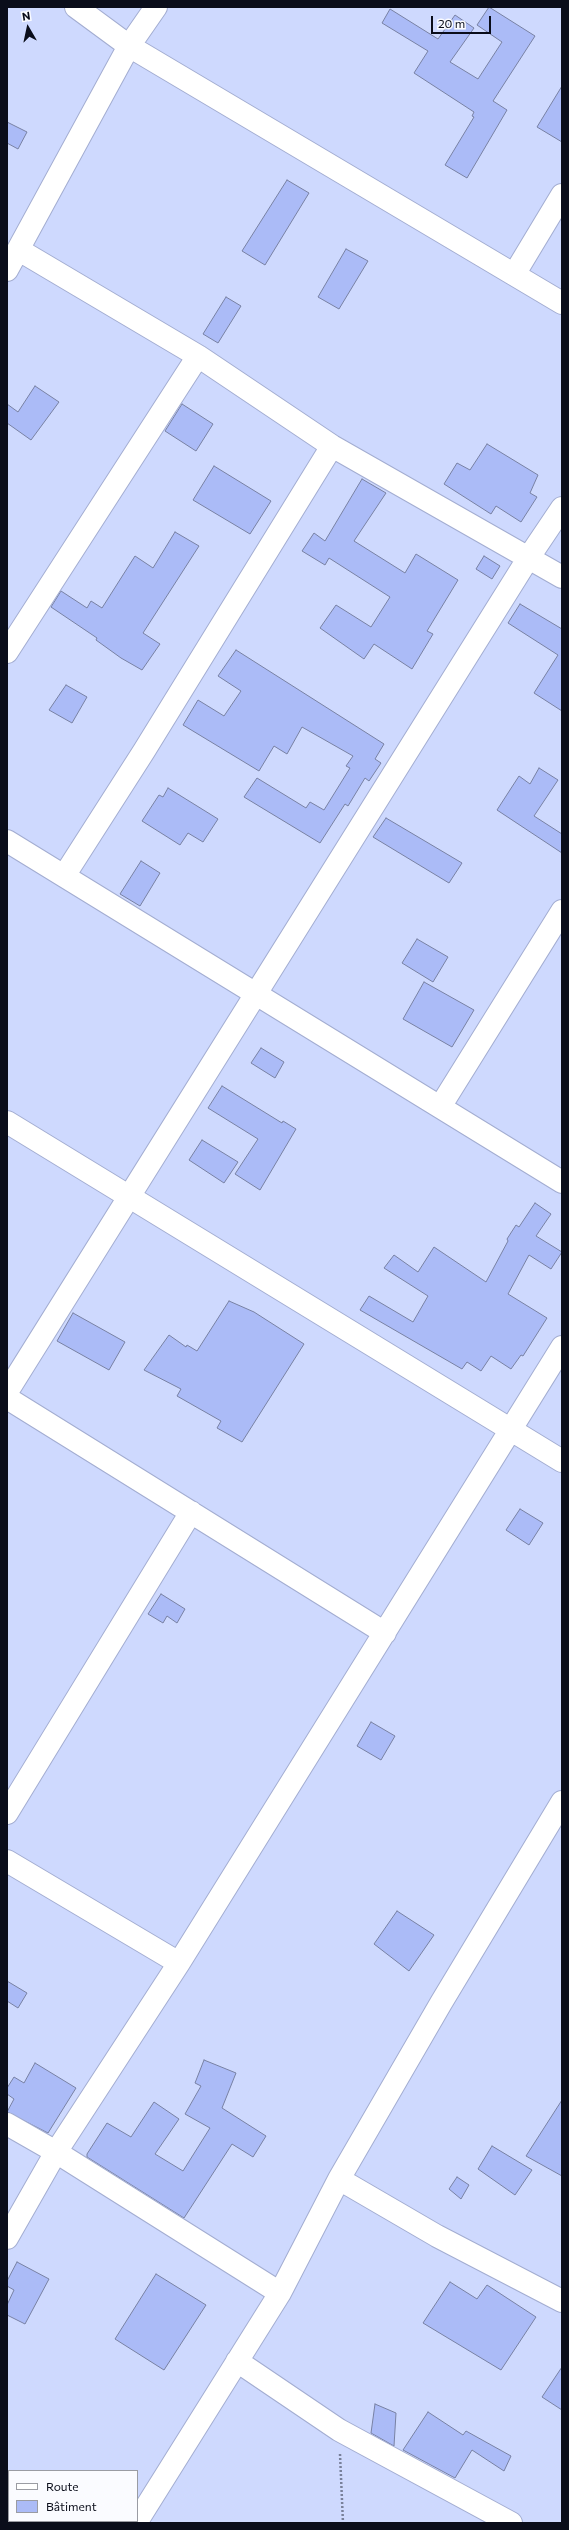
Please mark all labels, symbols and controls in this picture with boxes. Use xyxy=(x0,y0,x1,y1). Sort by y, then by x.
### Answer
north arrow xyxy=(8,8,48,48)
scale bar xyxy=(433,8,493,34)
text: N xyxy=(21,9,31,23)
text: 20 m xyxy=(438,16,465,30)
legend xyxy=(8,2470,138,2522)
text: Route xyxy=(46,2479,79,2493)
text: Bâtiment xyxy=(46,2499,97,2513)

